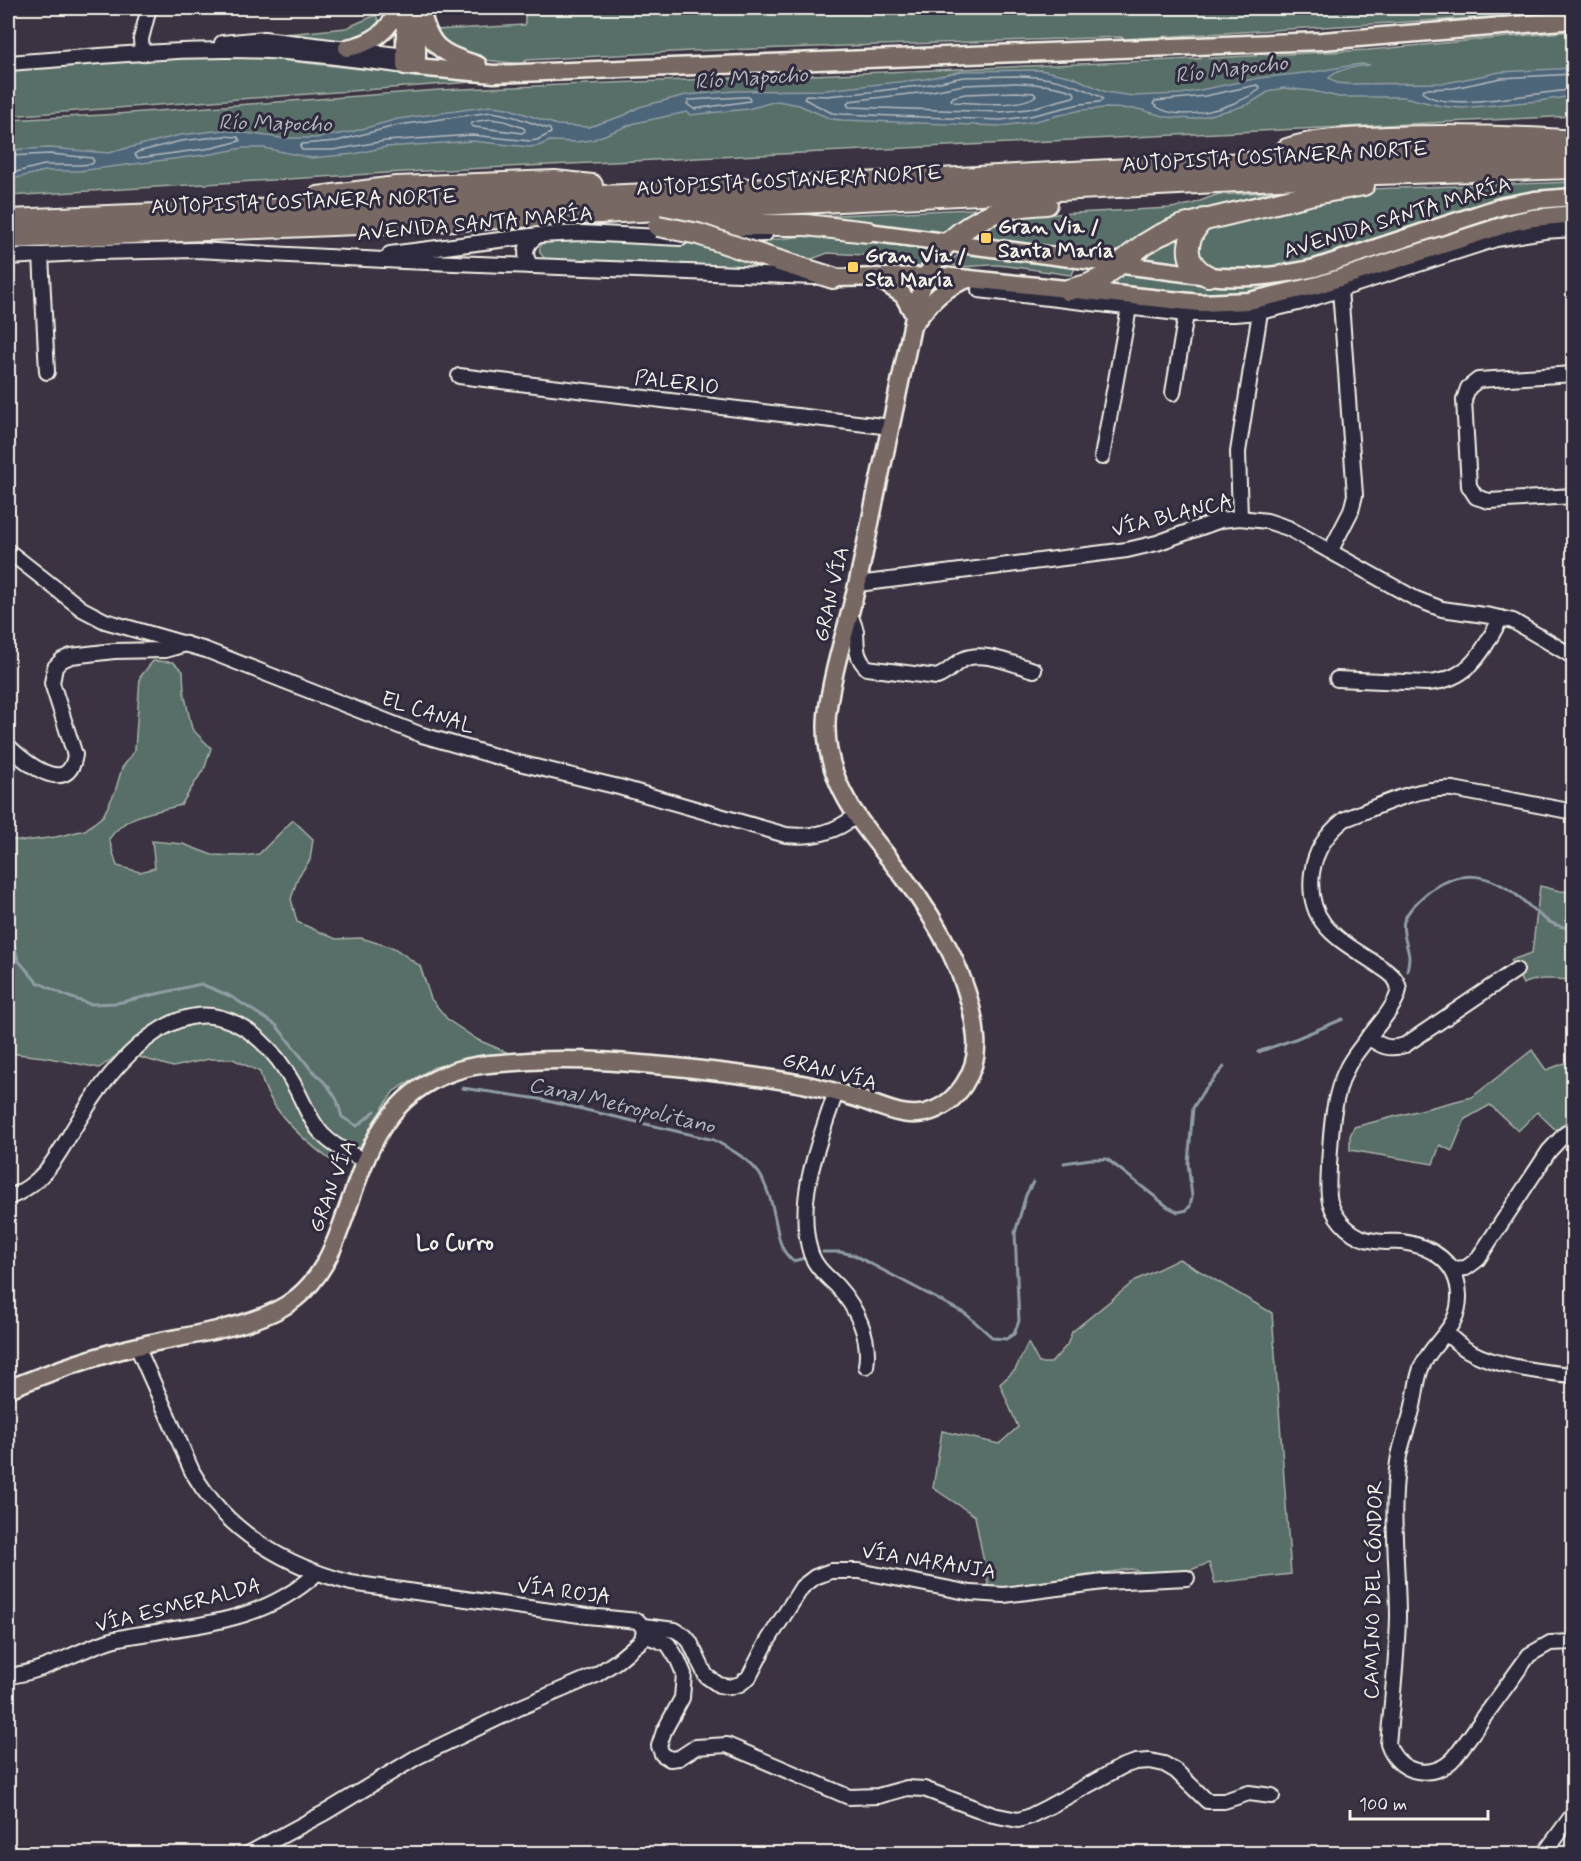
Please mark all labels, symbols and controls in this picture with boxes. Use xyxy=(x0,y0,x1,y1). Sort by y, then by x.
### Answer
water label: Río Mapocho xyxy=(1173,49,1290,91)
water label: Río Mapocho xyxy=(694,61,809,97)
water label: Río Mapocho xyxy=(218,109,332,139)
street label: AUTOPISTA COSTANERA NORTE xyxy=(1122,135,1429,179)
street label: AUTOPISTA COSTANERA NORTE xyxy=(636,159,943,203)
street label: AVENIDA SANTA MARÍA xyxy=(1280,170,1514,266)
street label: AUTOPISTA COSTANERA NORTE xyxy=(151,183,457,221)
street label: AVENIDA SANTA MARÍA xyxy=(356,200,594,248)
place label: Gran Via / Santa María xyxy=(998,213,1114,265)
marker: Gran Via / Santa María xyxy=(979,231,993,245)
place label: Gran Via / Sta María xyxy=(865,242,966,294)
marker: Gran Via / Sta María xyxy=(846,260,860,274)
street label: PALERIO xyxy=(633,364,721,402)
street label: VÍA BLANCA xyxy=(1109,487,1236,545)
street label: GRAN VÍA xyxy=(807,544,857,645)
street label: EL CANAL xyxy=(378,685,478,741)
street label: GRAN VÍA xyxy=(779,1046,880,1098)
water label: Canal Metropolitano xyxy=(526,1071,718,1141)
street label: GRAN VÍA xyxy=(302,1136,363,1237)
district label: Lo Curro xyxy=(416,1230,494,1258)
street label: CAMINO DEL CÓNDOR xyxy=(1358,1480,1390,1700)
street label: VÍA NARANJA xyxy=(860,1538,998,1586)
street label: VÍA ESMERALDA xyxy=(93,1572,264,1640)
street label: VÍA ROJA xyxy=(515,1572,612,1612)
scale bar xyxy=(1350,1783,1488,1821)
text: 100 m xyxy=(1359,1793,1407,1817)

